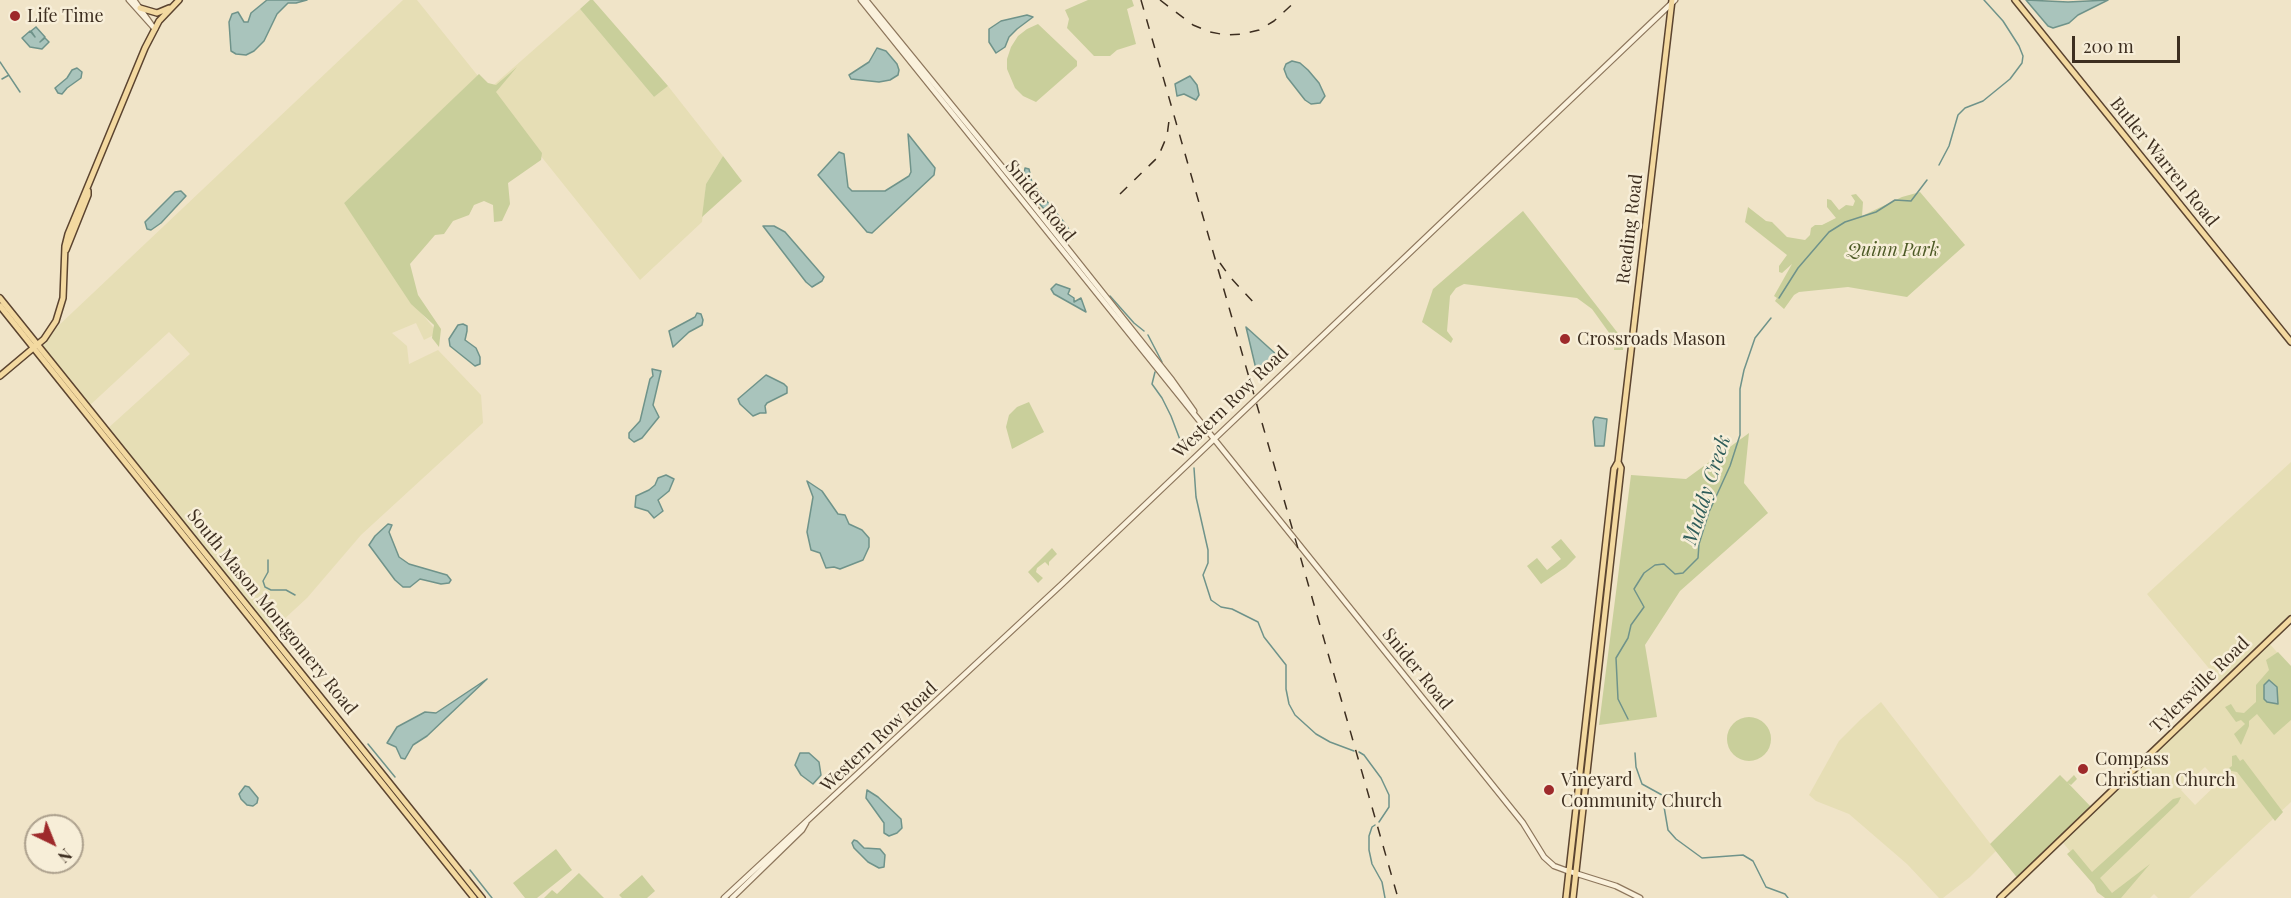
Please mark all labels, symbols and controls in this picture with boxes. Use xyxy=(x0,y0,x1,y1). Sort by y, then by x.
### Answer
place label: Life Time xyxy=(27,5,104,27)
marker: Life Time xyxy=(8,9,22,23)
scale bar xyxy=(2075,24,2183,62)
text: 200 m xyxy=(2083,34,2134,58)
street label: Butler Warren Road xyxy=(2105,93,2223,231)
street label: Snider Road xyxy=(1001,156,1079,246)
street label: Reading Road xyxy=(1613,173,1647,285)
park label: Quinn Park xyxy=(1847,239,1939,261)
place label: Crossroads Mason xyxy=(1577,328,1726,350)
marker: Crossroads Mason xyxy=(1558,332,1572,346)
street label: Western Row Road xyxy=(1169,342,1293,462)
water label: Muddy Creek xyxy=(1678,432,1736,548)
street label: South Mason Montgomery Road xyxy=(182,505,362,719)
street label: Snider Road xyxy=(1378,624,1456,714)
street label: Tylersville Road xyxy=(2146,633,2254,737)
street label: Western Row Road xyxy=(816,677,942,797)
place label: Compass Christian Church xyxy=(2095,748,2236,790)
marker: Compass Christian Church xyxy=(2076,762,2090,776)
place label: Vineyard Community Church xyxy=(1561,769,1722,812)
marker: Vineyard Community Church xyxy=(1542,783,1556,797)
north arrow xyxy=(24,814,84,874)
text: N xyxy=(54,844,77,868)

